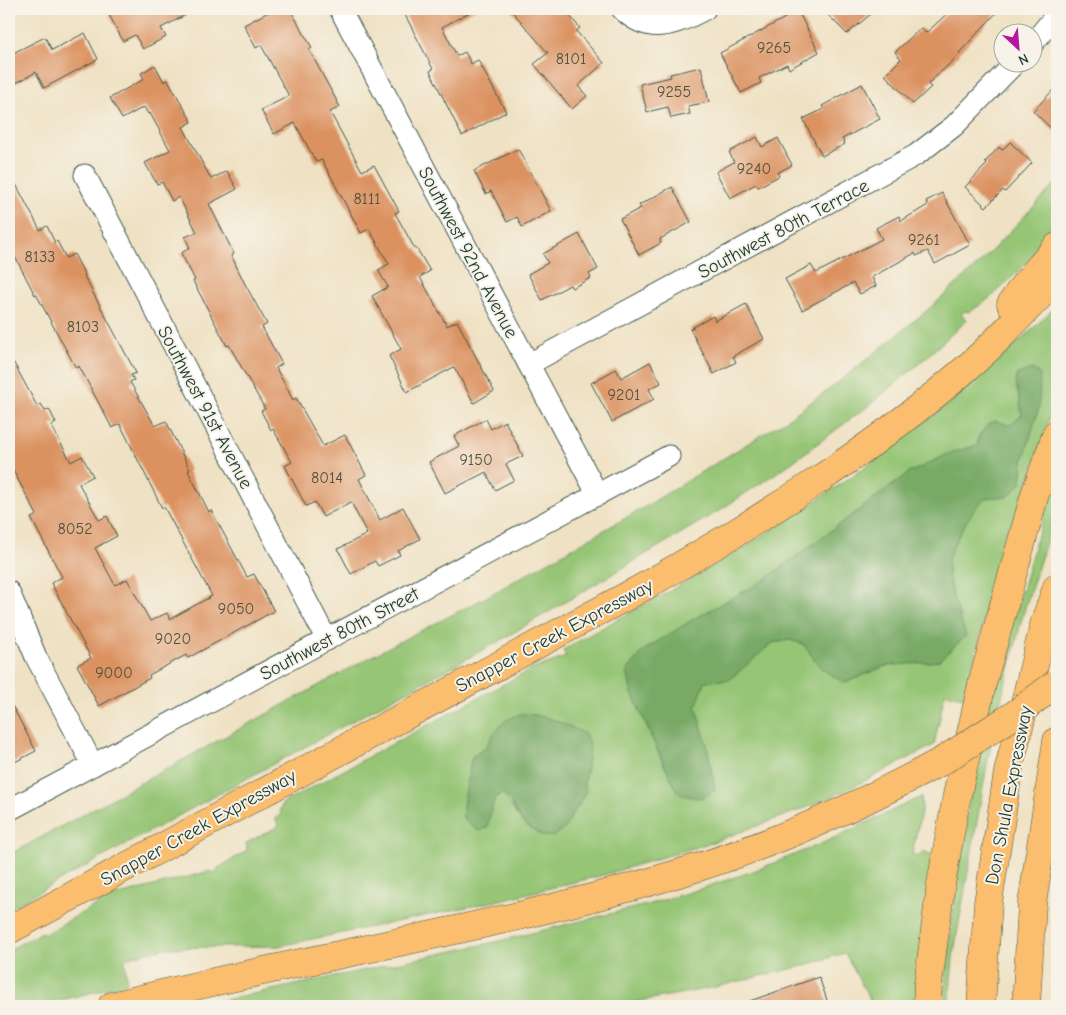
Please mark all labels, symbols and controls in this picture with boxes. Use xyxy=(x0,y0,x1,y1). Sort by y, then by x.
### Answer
north arrow xyxy=(994,22,1044,72)
house number: 9265 xyxy=(757,39,791,57)
house number: 8101 xyxy=(556,50,586,68)
text: N xyxy=(1016,50,1031,69)
house number: 9255 xyxy=(657,83,691,101)
house number: 9240 xyxy=(737,160,771,178)
street label: Southwest 92nd Avenue xyxy=(414,163,523,342)
street label: Southwest 80th Terrace xyxy=(694,174,873,283)
house number: 8111 xyxy=(353,190,381,208)
house number: 9261 xyxy=(908,231,940,249)
house number: 8133 xyxy=(25,248,55,266)
house number: 8103 xyxy=(67,318,99,336)
street label: Southwest 91st Avenue xyxy=(153,322,257,493)
house number: 9201 xyxy=(608,386,640,404)
house number: 9150 xyxy=(459,451,493,469)
house number: 8014 xyxy=(311,469,343,487)
house number: 8052 xyxy=(57,520,93,538)
street label: Snapper Creek Expressway xyxy=(452,574,657,697)
street label: Southwest 80th Street xyxy=(256,582,423,685)
house number: 9050 xyxy=(218,600,254,618)
house number: 9020 xyxy=(155,630,191,648)
house number: 9000 xyxy=(95,664,133,682)
street label: Don Shula Expressway xyxy=(981,703,1037,887)
street label: Snapper Creek Expressway xyxy=(97,765,301,891)

